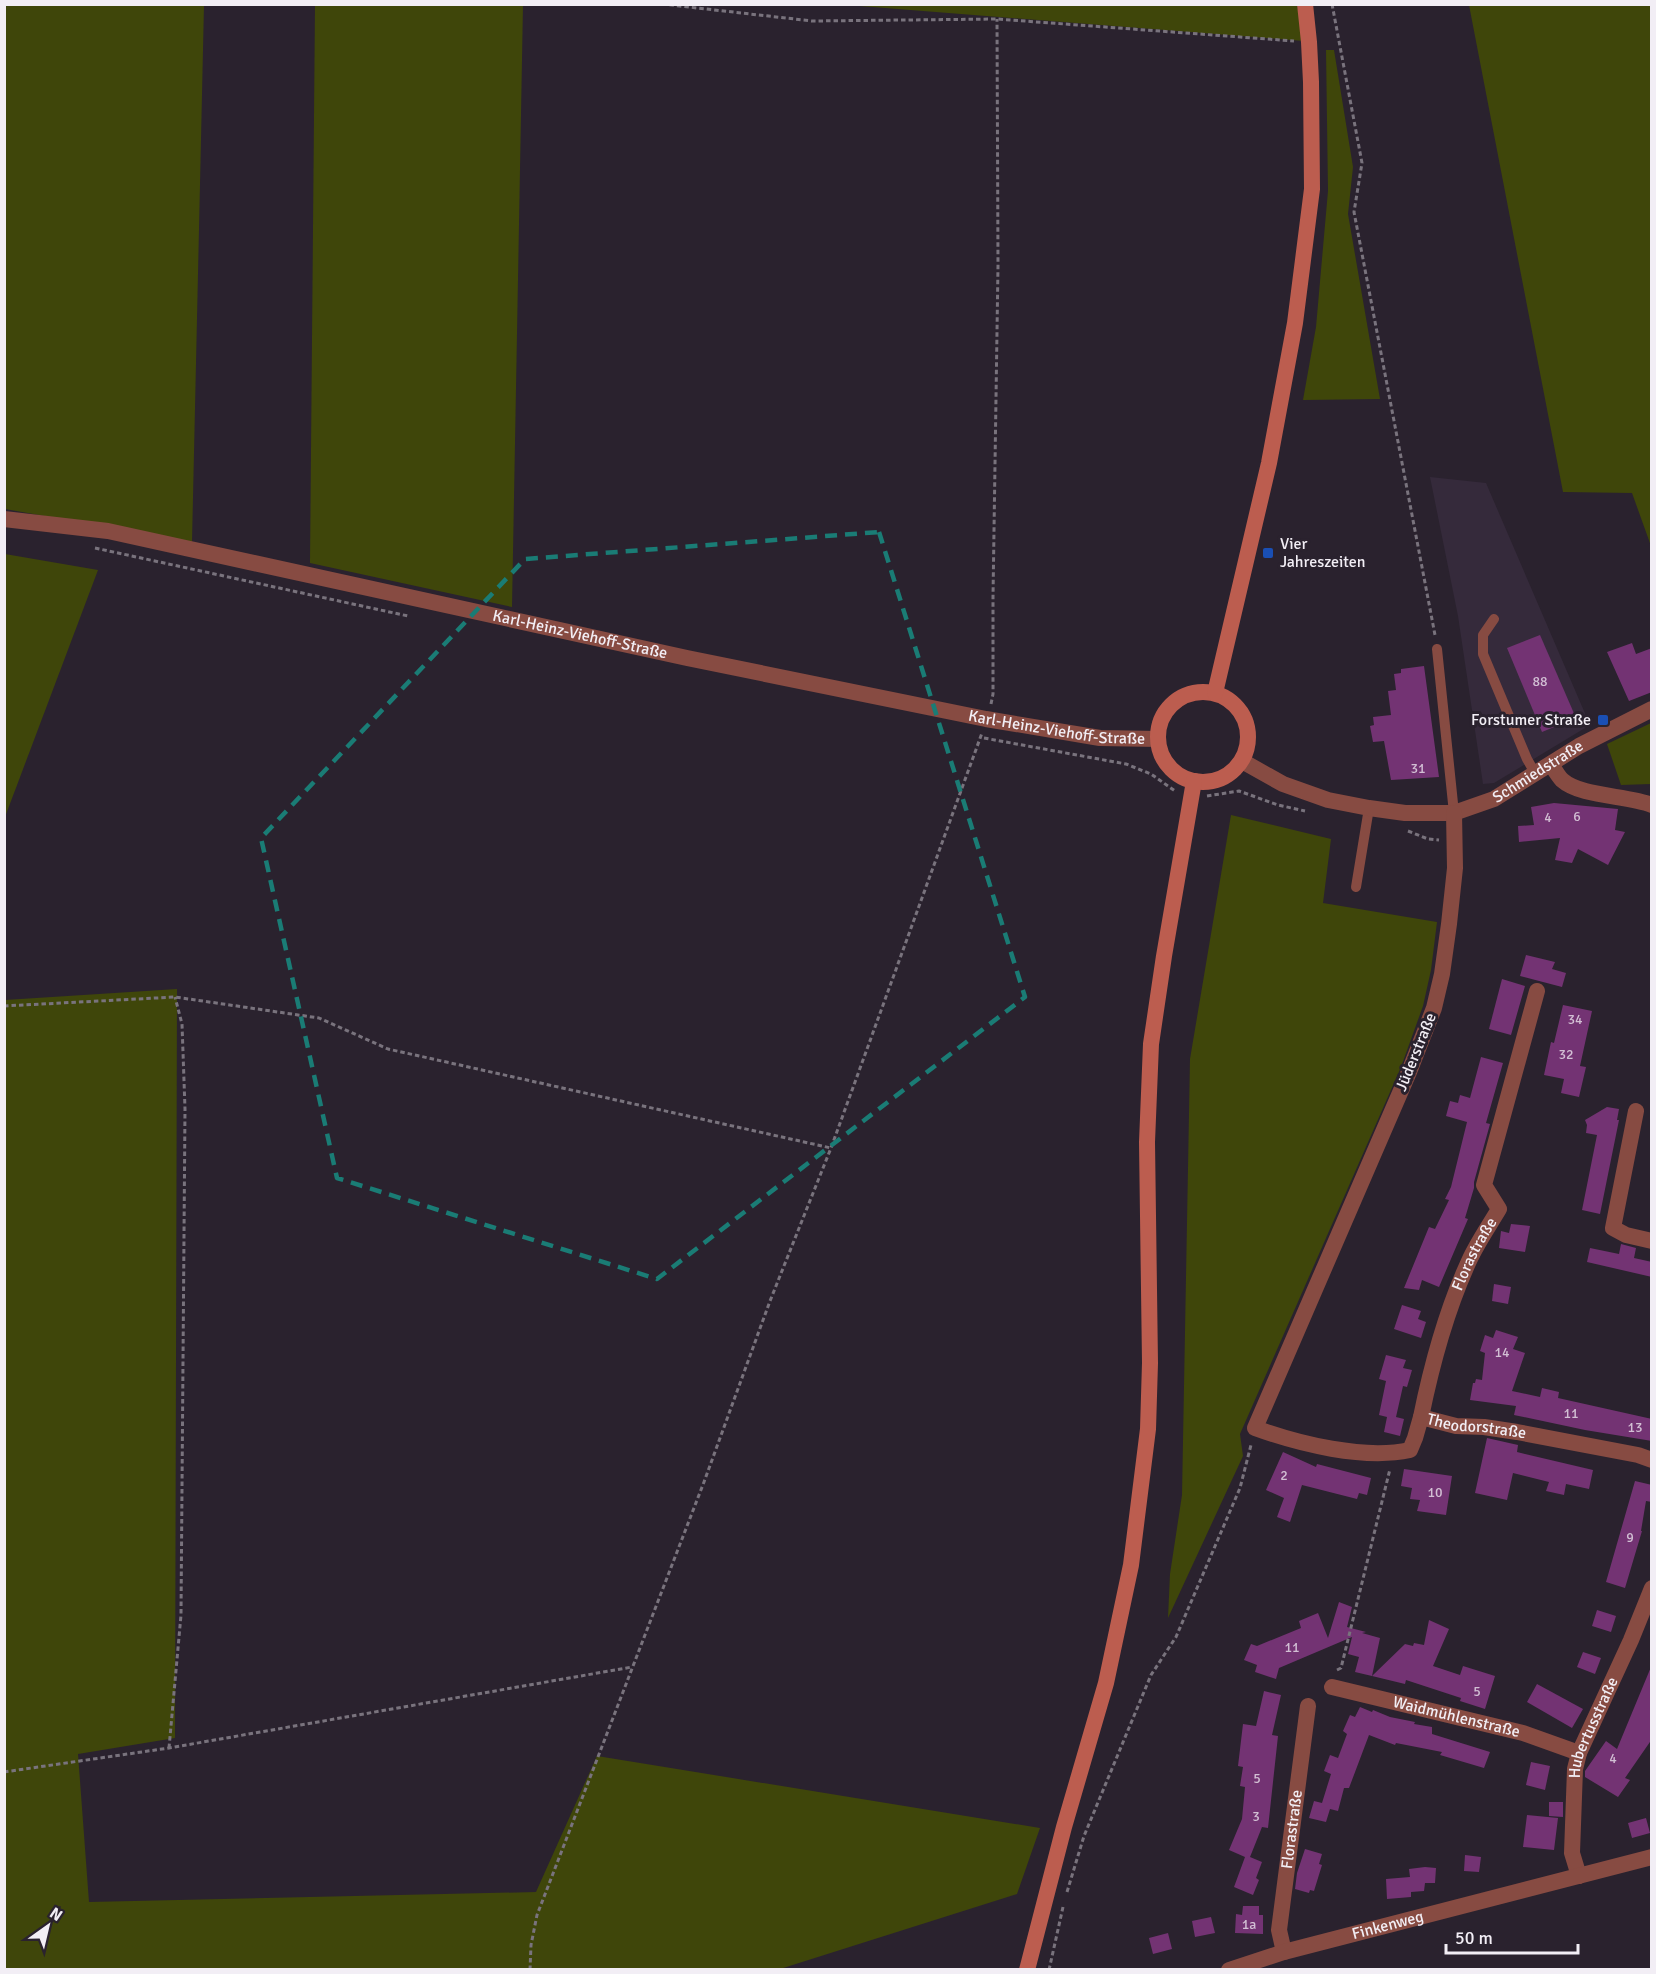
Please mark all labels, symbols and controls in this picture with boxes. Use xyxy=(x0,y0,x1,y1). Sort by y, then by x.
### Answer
place label: Vier Jahreszeiten xyxy=(1280,534,1366,572)
marker: Vier Jahreszeiten xyxy=(1261,546,1275,560)
street label: Karl-Heinz-Viehoff-Straße xyxy=(491,606,669,663)
house number: 88 xyxy=(1532,673,1548,690)
street label: Karl-Heinz-Viehoff-Straße xyxy=(967,706,1145,749)
place label: Forstumer Straße xyxy=(1471,710,1591,730)
marker: Forstumer Straße xyxy=(1596,713,1610,727)
street label: Schmiedstraße xyxy=(1489,736,1587,807)
house number: 31 xyxy=(1410,760,1426,777)
house number: 6 xyxy=(1573,808,1581,825)
house number: 4 xyxy=(1544,809,1552,826)
street label: Jüderstraße xyxy=(1391,1010,1441,1094)
house number: 34 xyxy=(1567,1011,1583,1028)
house number: 32 xyxy=(1558,1046,1574,1063)
street label: Florastraße xyxy=(1447,1214,1501,1294)
house number: 14 xyxy=(1494,1344,1510,1361)
house number: 11 xyxy=(1563,1405,1579,1422)
street label: Theodorstraße xyxy=(1425,1409,1528,1444)
house number: 13 xyxy=(1627,1419,1643,1436)
house number: 2 xyxy=(1280,1467,1288,1484)
house number: 10 xyxy=(1427,1484,1443,1501)
house number: 9 xyxy=(1626,1529,1634,1546)
house number: 11 xyxy=(1284,1639,1300,1656)
street label: Hubertusstraße xyxy=(1565,1674,1623,1779)
house number: 5 xyxy=(1473,1683,1481,1700)
street label: Waidmühlenstraße xyxy=(1391,1692,1522,1742)
house number: 4 xyxy=(1609,1750,1617,1767)
house number: 5 xyxy=(1253,1770,1261,1787)
street label: Florastraße xyxy=(1277,1789,1307,1870)
house number: 3 xyxy=(1252,1808,1260,1825)
north arrow xyxy=(18,1896,78,1956)
text: N xyxy=(46,1903,66,1926)
street label: Finkenweg xyxy=(1350,1906,1426,1944)
house number: 1a xyxy=(1242,1916,1256,1933)
scale bar xyxy=(1446,1917,1578,1955)
text: 50 m xyxy=(1455,1927,1493,1949)

